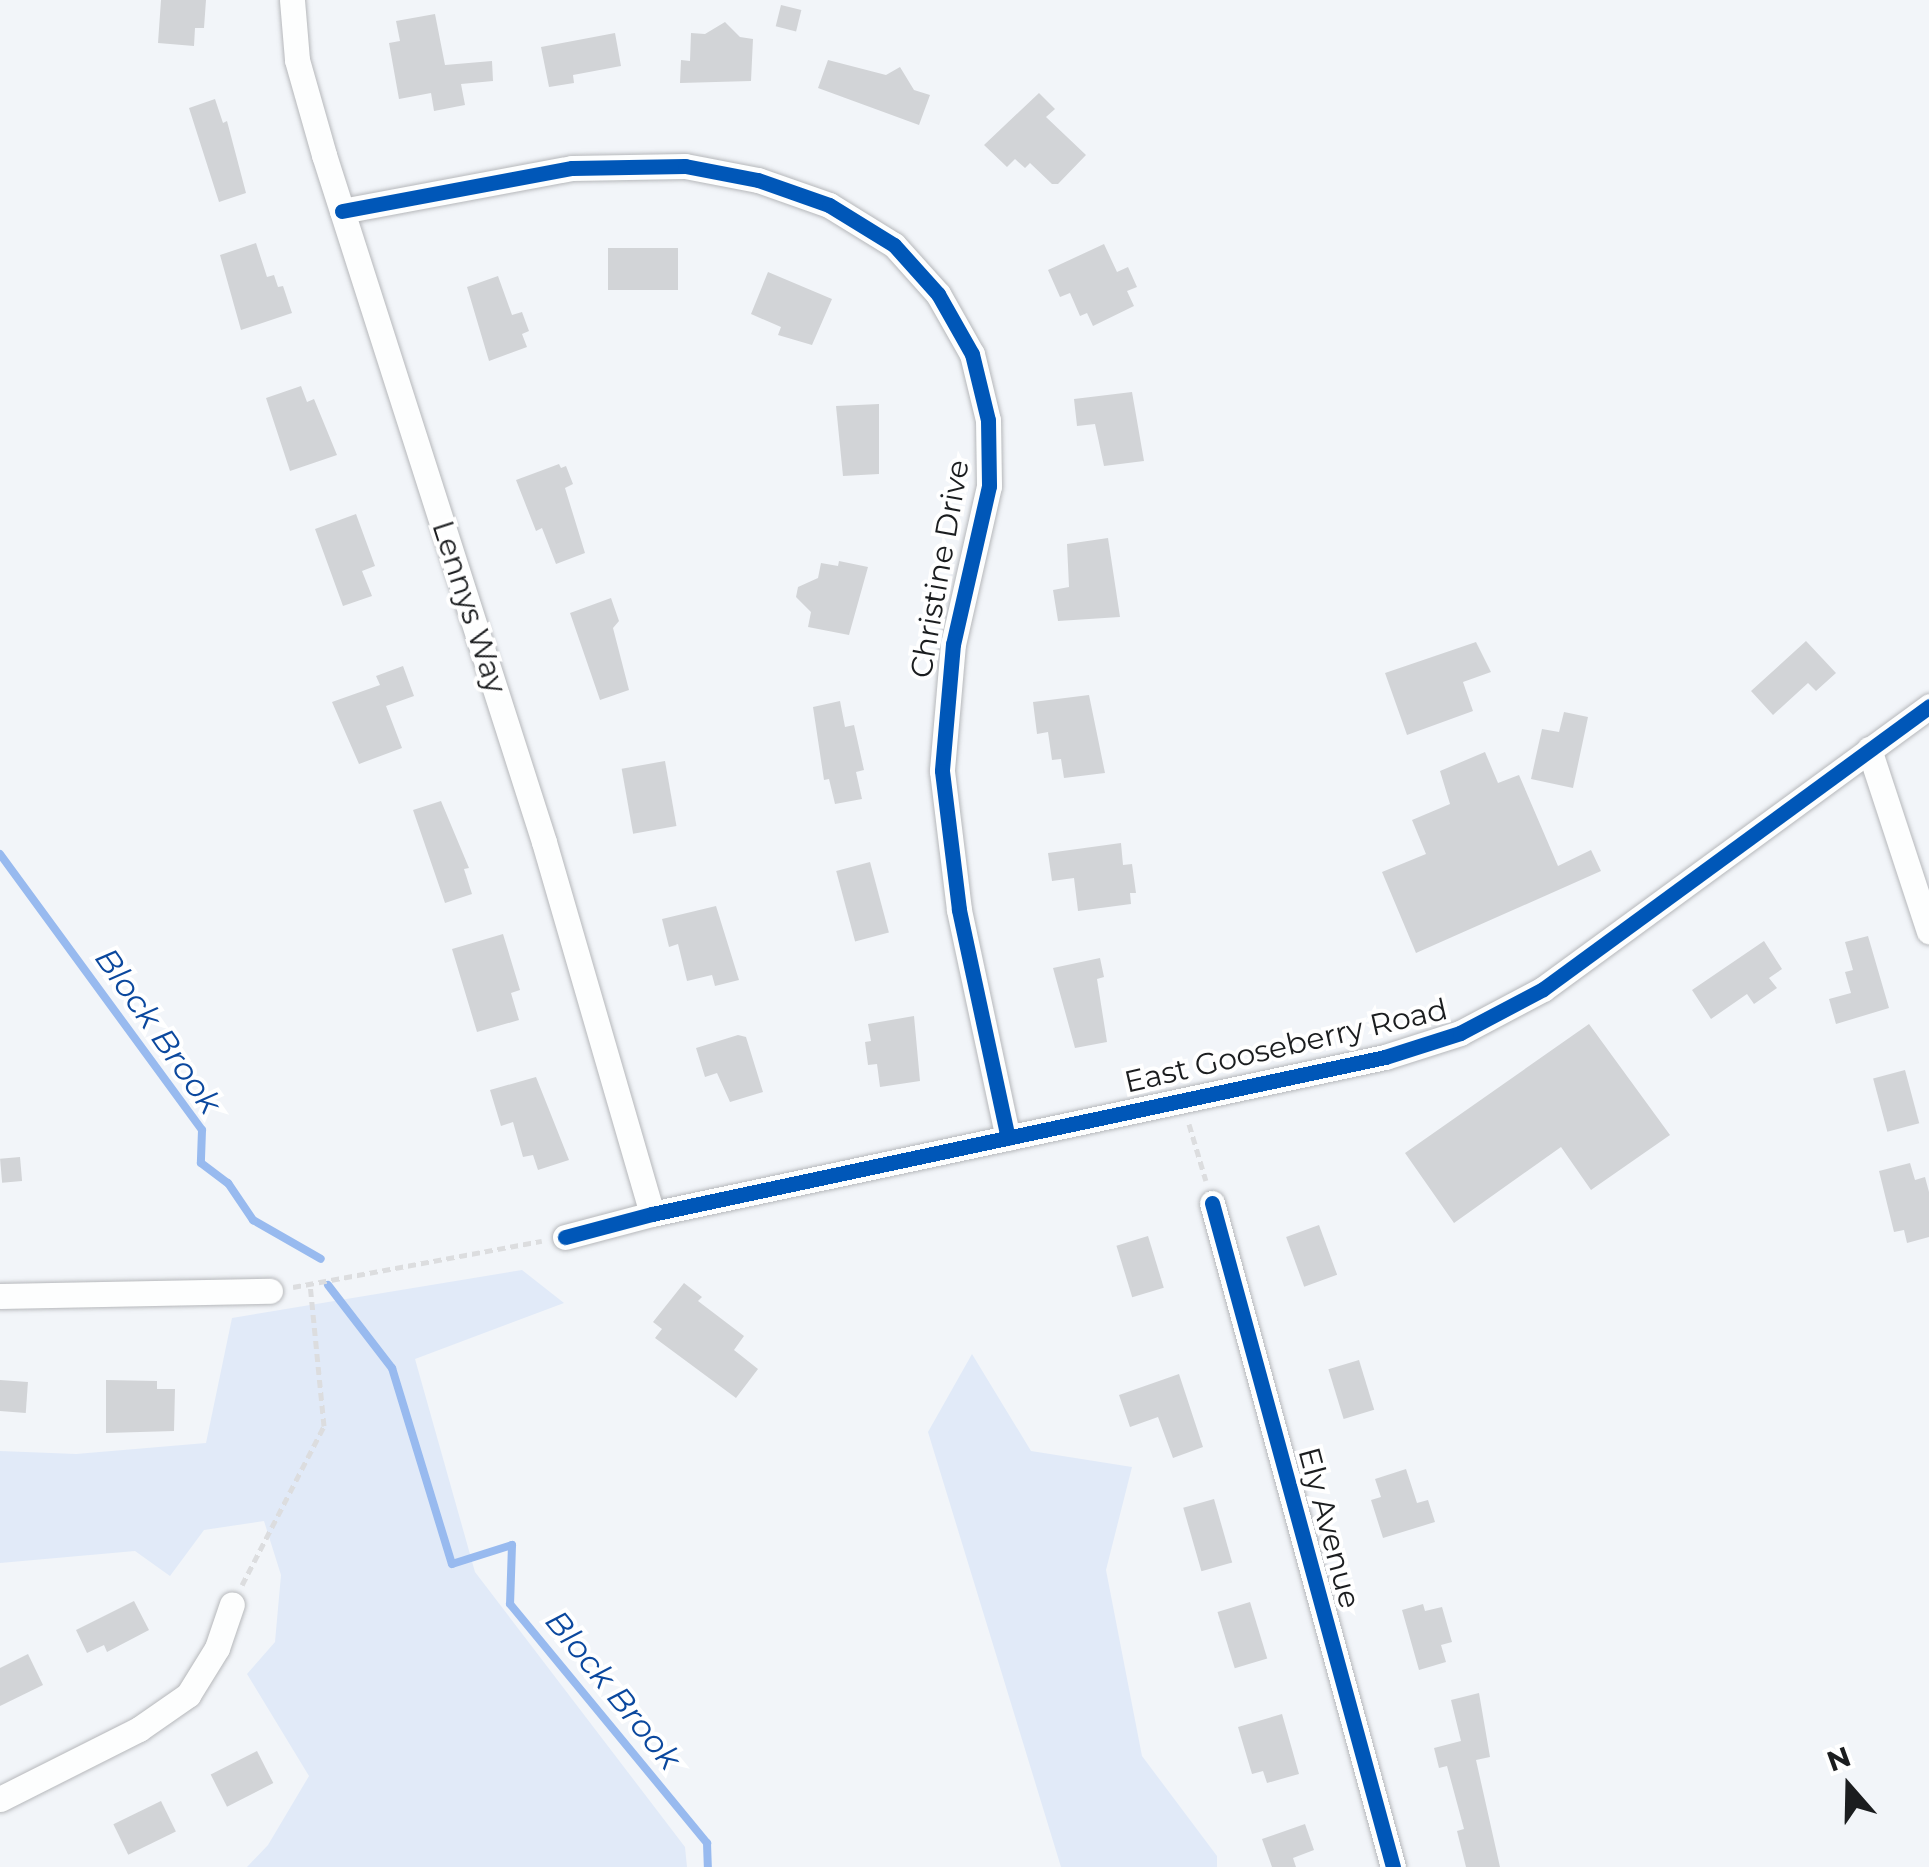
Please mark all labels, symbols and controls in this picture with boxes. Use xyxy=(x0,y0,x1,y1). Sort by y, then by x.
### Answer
street label: Christine Drive xyxy=(903,457,977,681)
street label: Lennys Way xyxy=(424,516,514,698)
water label: Block Brook xyxy=(87,941,229,1121)
street label: East Gooseberry Road xyxy=(1121,991,1451,1101)
street label: Ely Avenue xyxy=(1290,1443,1368,1613)
water label: Block Brook xyxy=(537,1603,689,1777)
north arrow xyxy=(1799,1737,1899,1837)
text: N xyxy=(1822,1739,1855,1779)

